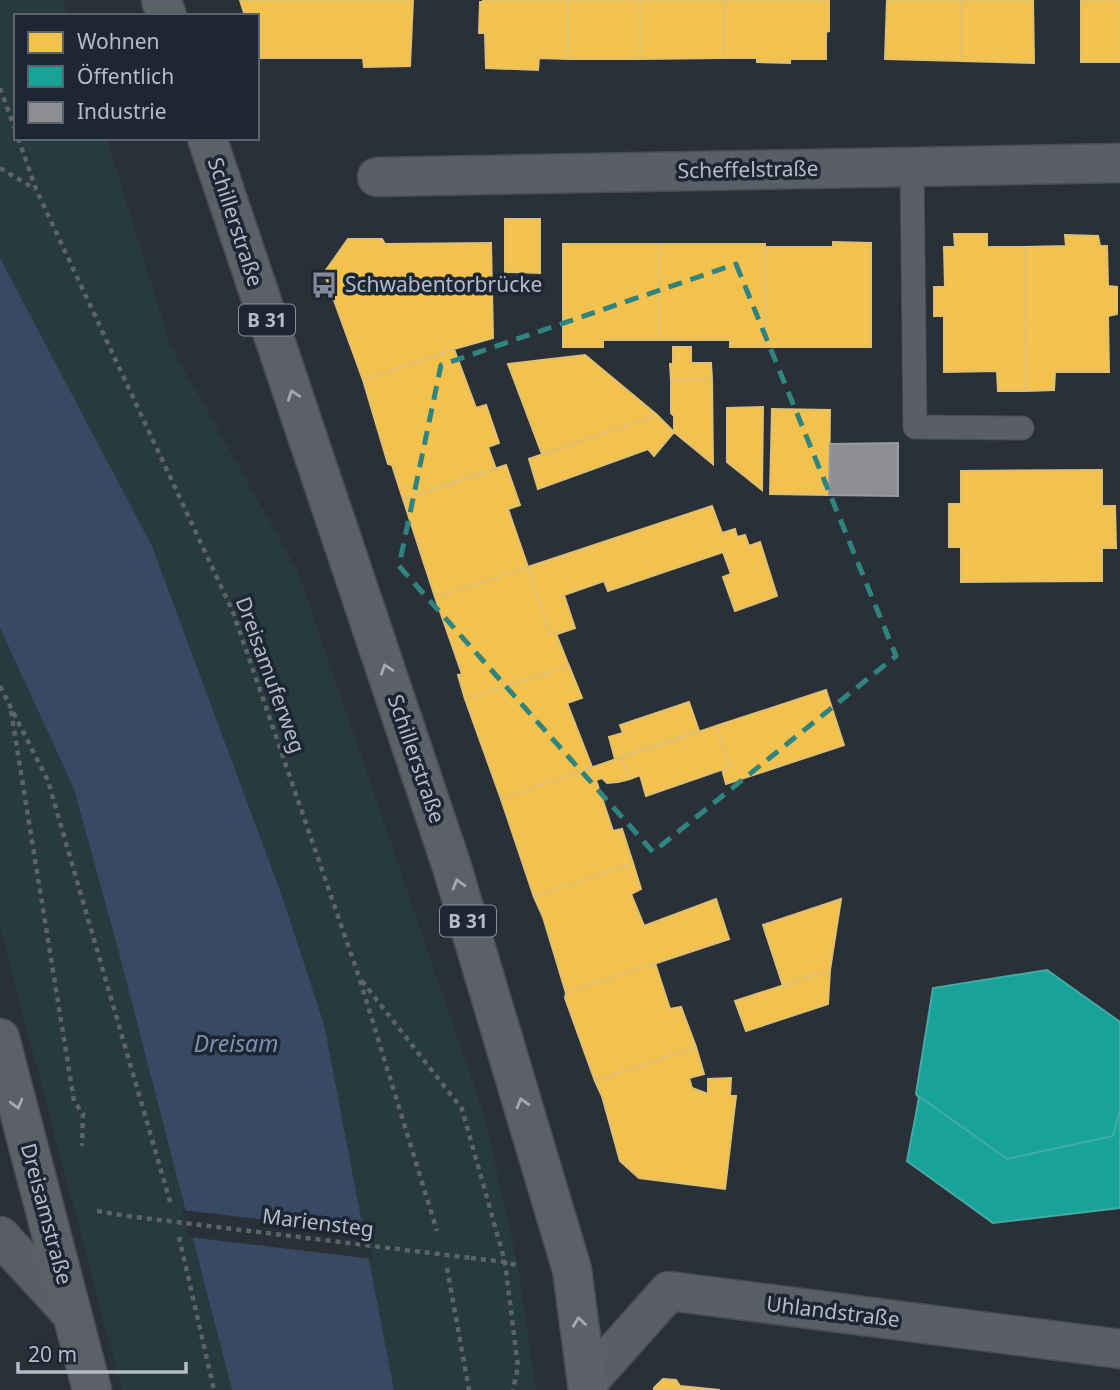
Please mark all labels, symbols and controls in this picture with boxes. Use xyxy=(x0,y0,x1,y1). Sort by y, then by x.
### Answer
legend xyxy=(14,14,259,140)
text: Wohnen xyxy=(77,27,160,55)
text: Öffentlich xyxy=(77,62,174,90)
text: Industrie xyxy=(77,97,167,125)
street label: Schillerstraße xyxy=(202,154,270,290)
street label: Scheffelstraße xyxy=(677,154,819,184)
bus stop icon: Schwabentorbrücke xyxy=(309,270,339,300)
place label: Schwabentorbrücke xyxy=(345,270,542,298)
road number: B 31 xyxy=(239,304,295,336)
one-way arrow xyxy=(287,390,301,402)
street label: Dreisamuferweg xyxy=(230,593,312,757)
one-way arrow xyxy=(380,663,394,675)
street label: Schillerstraße xyxy=(382,691,452,827)
one-way arrow xyxy=(451,879,466,891)
road number: B 31 xyxy=(440,906,496,937)
water label: Dreisam xyxy=(194,1027,278,1059)
one-way arrow xyxy=(516,1097,530,1109)
one-way arrow xyxy=(9,1098,23,1110)
street label: Dreisamstraße xyxy=(15,1140,79,1287)
street label: Mariensteg xyxy=(261,1201,375,1243)
street label: Uhlandstraße xyxy=(765,1289,901,1333)
one-way arrow xyxy=(572,1316,587,1328)
scale bar xyxy=(18,1330,186,1374)
text: 20 m xyxy=(28,1340,77,1368)

